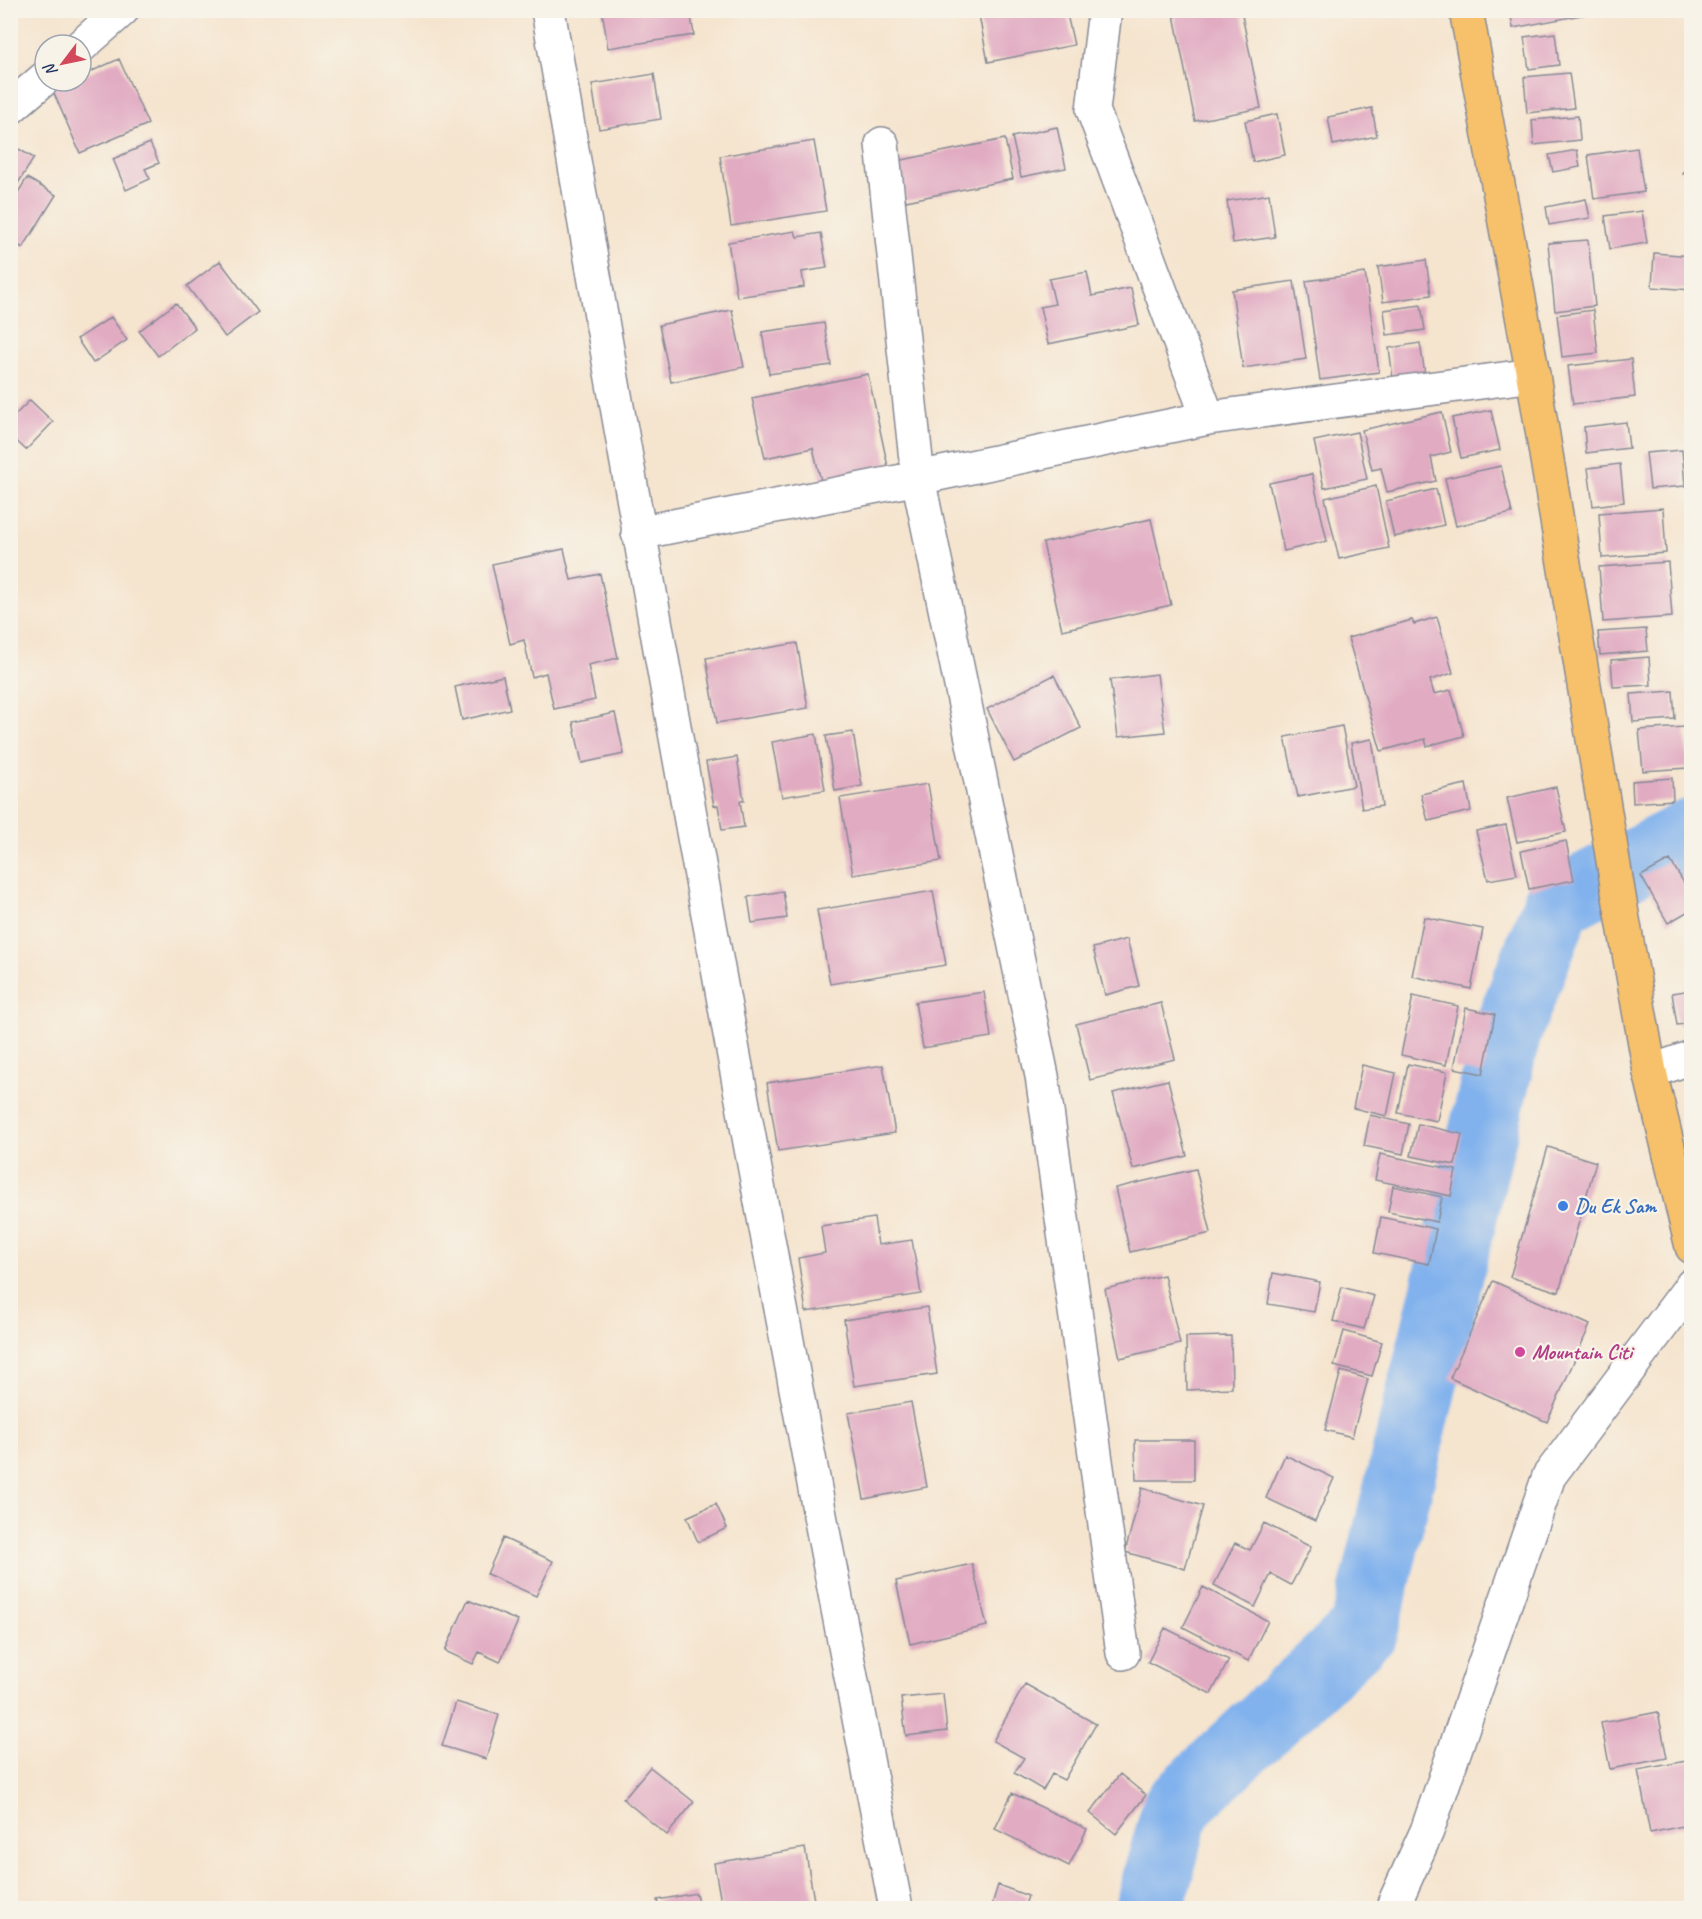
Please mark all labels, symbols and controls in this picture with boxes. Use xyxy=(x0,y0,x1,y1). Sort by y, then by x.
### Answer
north arrow xyxy=(33,33,93,93)
text: N xyxy=(38,58,62,80)
place label: Du Ek Sam xyxy=(1575,1193,1657,1219)
marker: Du Ek Sam xyxy=(1556,1199,1570,1213)
place label: Mountain Citi xyxy=(1532,1339,1635,1365)
marker: Mountain Citi xyxy=(1513,1345,1527,1359)

